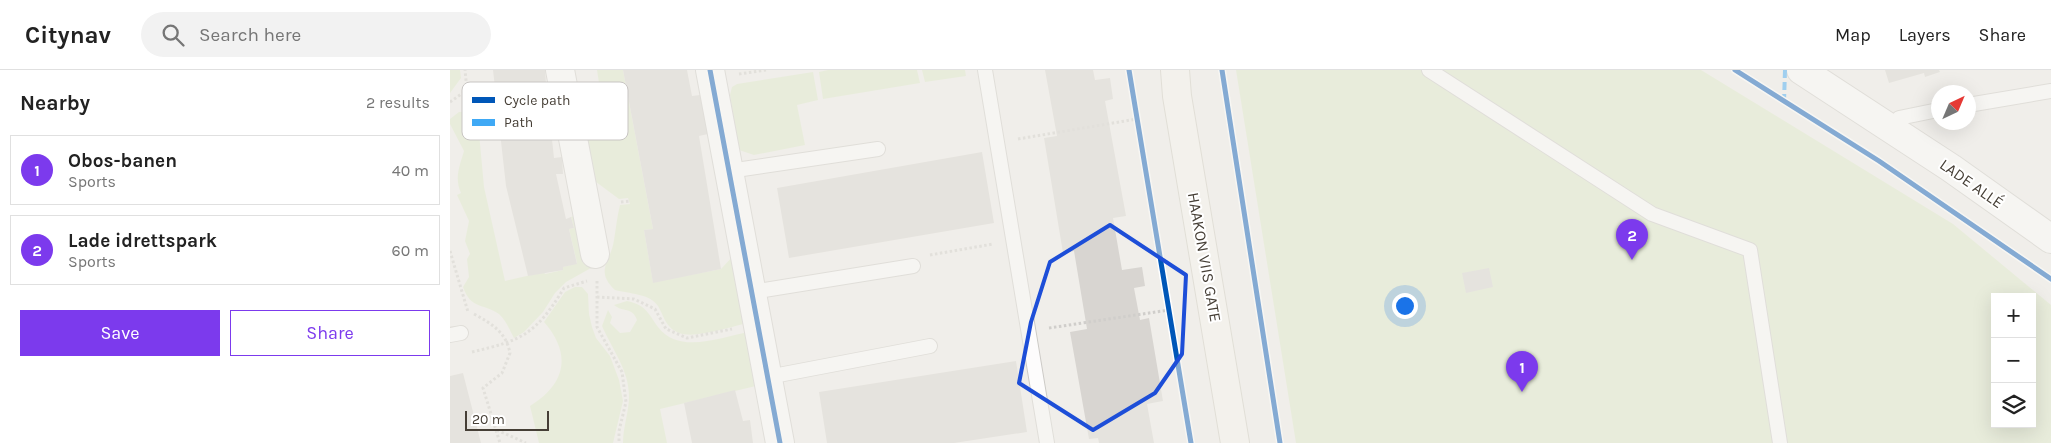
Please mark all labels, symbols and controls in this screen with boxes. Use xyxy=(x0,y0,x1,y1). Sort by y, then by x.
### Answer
search box xyxy=(141,12,491,57)
text: Citynav xyxy=(25,21,111,49)
icon: search xyxy=(159,21,187,49)
text: Search here xyxy=(199,24,301,46)
text: Map xyxy=(1835,24,1871,46)
text: Layers xyxy=(1899,24,1951,46)
text: Share xyxy=(1979,24,2026,46)
legend xyxy=(462,82,628,140)
north arrow xyxy=(1931,85,1976,130)
text: Nearby xyxy=(20,91,90,115)
text: Cycle path xyxy=(504,92,570,109)
text: 2 results xyxy=(366,93,430,112)
text: Path xyxy=(504,114,533,131)
text: Obos-banen xyxy=(68,150,177,172)
street label: LADE ALLÉ xyxy=(1936,155,2007,212)
text: 1 xyxy=(34,161,40,180)
text: 40 m xyxy=(392,161,429,180)
text: Sports xyxy=(68,172,116,191)
street label: HAAKON VIIS GATE xyxy=(1184,191,1225,323)
pin: 2 xyxy=(1616,219,1648,260)
text: Lade idrettspark xyxy=(68,230,217,252)
text: 2 xyxy=(32,241,42,260)
text: 60 m xyxy=(392,241,429,260)
text: Sports xyxy=(68,252,116,271)
your location xyxy=(1392,293,1418,319)
map controls xyxy=(1991,293,2036,428)
button: + xyxy=(1991,293,2036,338)
button: Save xyxy=(20,310,220,356)
button: Share xyxy=(230,310,430,356)
button: − xyxy=(1991,338,2036,383)
pin: 1 xyxy=(1506,351,1538,392)
button: layers xyxy=(1991,383,2036,428)
scale bar xyxy=(465,408,549,431)
text: 20 m xyxy=(472,411,505,428)

